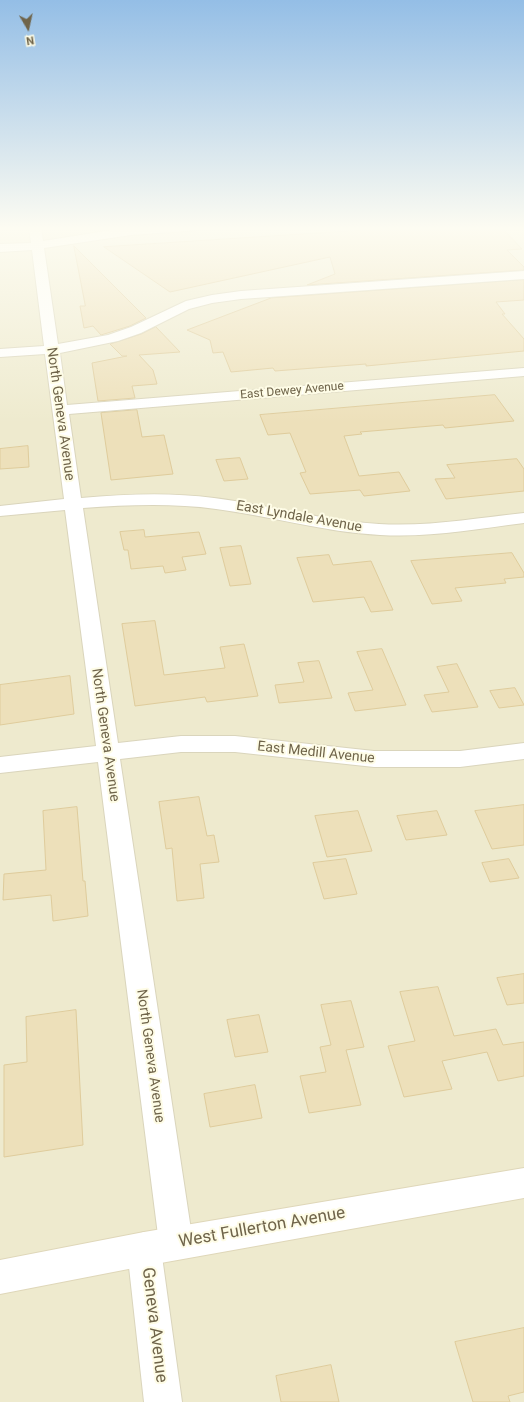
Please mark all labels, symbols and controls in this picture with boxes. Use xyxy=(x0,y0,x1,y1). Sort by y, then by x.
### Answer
north arrow xyxy=(8,8,48,48)
text: N xyxy=(25,33,35,47)
street label: North Geneva Avenue xyxy=(42,346,78,482)
street label: East Dewey Avenue xyxy=(240,379,344,403)
street label: East Lyndale Avenue xyxy=(235,498,363,536)
street label: North Geneva Avenue xyxy=(87,667,123,803)
street label: East Medill Avenue xyxy=(257,738,375,768)
street label: North Geneva Avenue xyxy=(132,988,168,1124)
street label: West Fullerton Avenue xyxy=(177,1203,347,1253)
street label: Geneva Avenue xyxy=(137,1266,171,1384)

